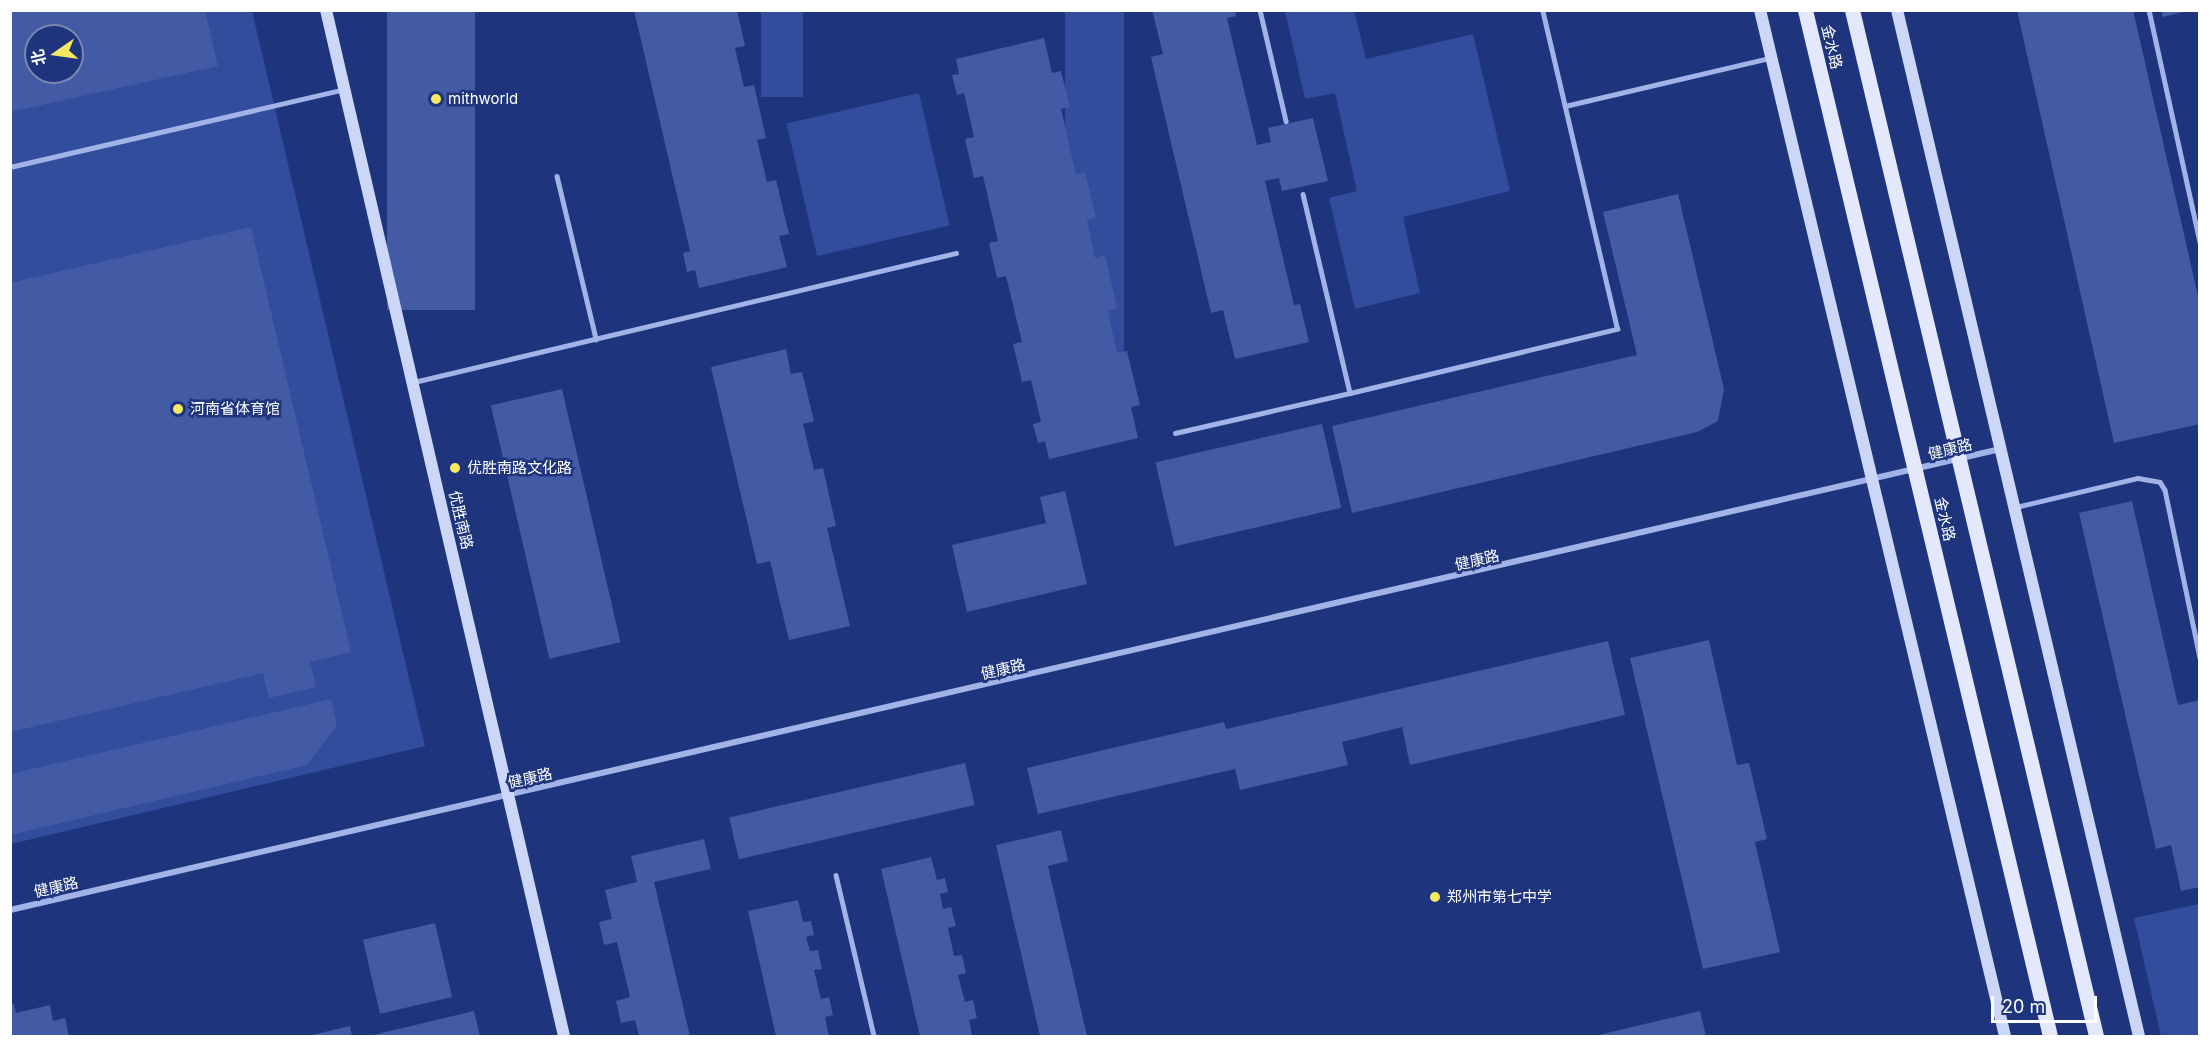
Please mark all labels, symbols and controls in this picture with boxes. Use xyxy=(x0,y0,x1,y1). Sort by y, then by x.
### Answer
street label: 金水路 xyxy=(1818,23,1846,71)
north arrow xyxy=(24,24,84,84)
text: 北 xyxy=(27,48,50,68)
place label: mithworld xyxy=(448,90,518,108)
marker: mithworld xyxy=(429,92,443,106)
place label: 河南省体育馆 xyxy=(190,400,280,418)
marker: 河南省体育馆 xyxy=(171,402,185,416)
street label: 健康路 xyxy=(1926,435,1974,463)
place label: 优胜南路文化路 xyxy=(467,459,572,477)
marker: 优胜南路文化路 xyxy=(448,461,462,475)
street label: 优胜南路 xyxy=(445,489,477,551)
street label: 金水路 xyxy=(1931,495,1959,543)
street label: 健康路 xyxy=(1453,546,1501,574)
street label: 健康路 xyxy=(979,655,1027,683)
street label: 健康路 xyxy=(506,764,554,792)
street label: 健康路 xyxy=(32,873,80,901)
place label: 郑州市第七中学 xyxy=(1447,888,1552,906)
marker: 郑州市第七中学 xyxy=(1428,890,1442,904)
scale bar xyxy=(1994,984,2100,1022)
text: 20 m xyxy=(2002,996,2045,1017)

